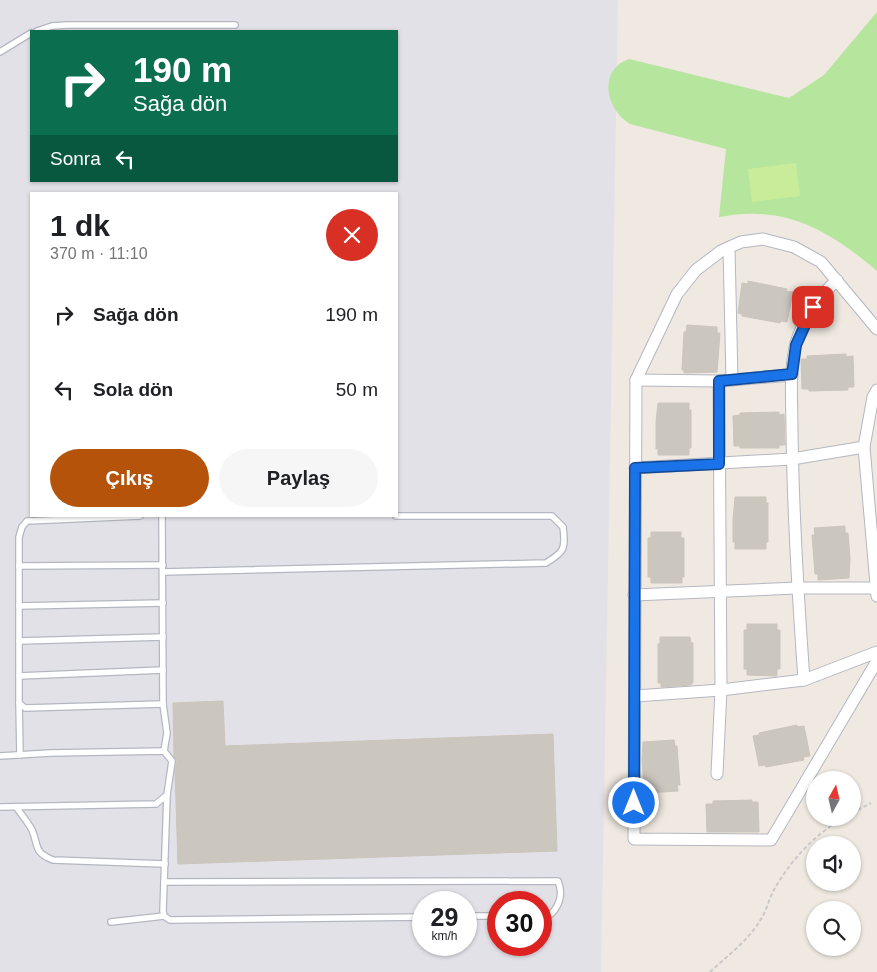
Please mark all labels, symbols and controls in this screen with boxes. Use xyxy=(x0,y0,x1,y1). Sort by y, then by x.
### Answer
icon: right xyxy=(50,50,115,115)
text: 190 m xyxy=(133,50,232,89)
text: Sağa dön xyxy=(133,91,227,116)
icon: left xyxy=(111,145,139,173)
text: Sonra xyxy=(50,148,101,169)
text: 1 dk xyxy=(50,209,110,242)
button: close xyxy=(326,209,378,261)
text: 370 m · 11:10 xyxy=(50,245,148,262)
pin xyxy=(792,286,834,328)
icon: arrive xyxy=(799,293,827,321)
icon: right xyxy=(50,301,78,329)
text: Sağa dön xyxy=(93,304,179,325)
text: 190 m xyxy=(325,304,378,325)
icon: left xyxy=(50,376,78,404)
text: Sola dön xyxy=(93,379,173,400)
text: 50 m xyxy=(336,379,378,400)
button: Çıkış xyxy=(50,449,209,507)
button: Paylaş xyxy=(219,449,378,507)
north arrow xyxy=(806,771,861,826)
map controls xyxy=(806,771,861,956)
position arrow xyxy=(607,776,659,828)
button: sound xyxy=(806,836,861,891)
speed limit sign: 30 xyxy=(487,891,552,956)
button: search xyxy=(806,901,861,956)
text: 29 xyxy=(431,903,458,931)
text: km/h xyxy=(431,929,458,943)

